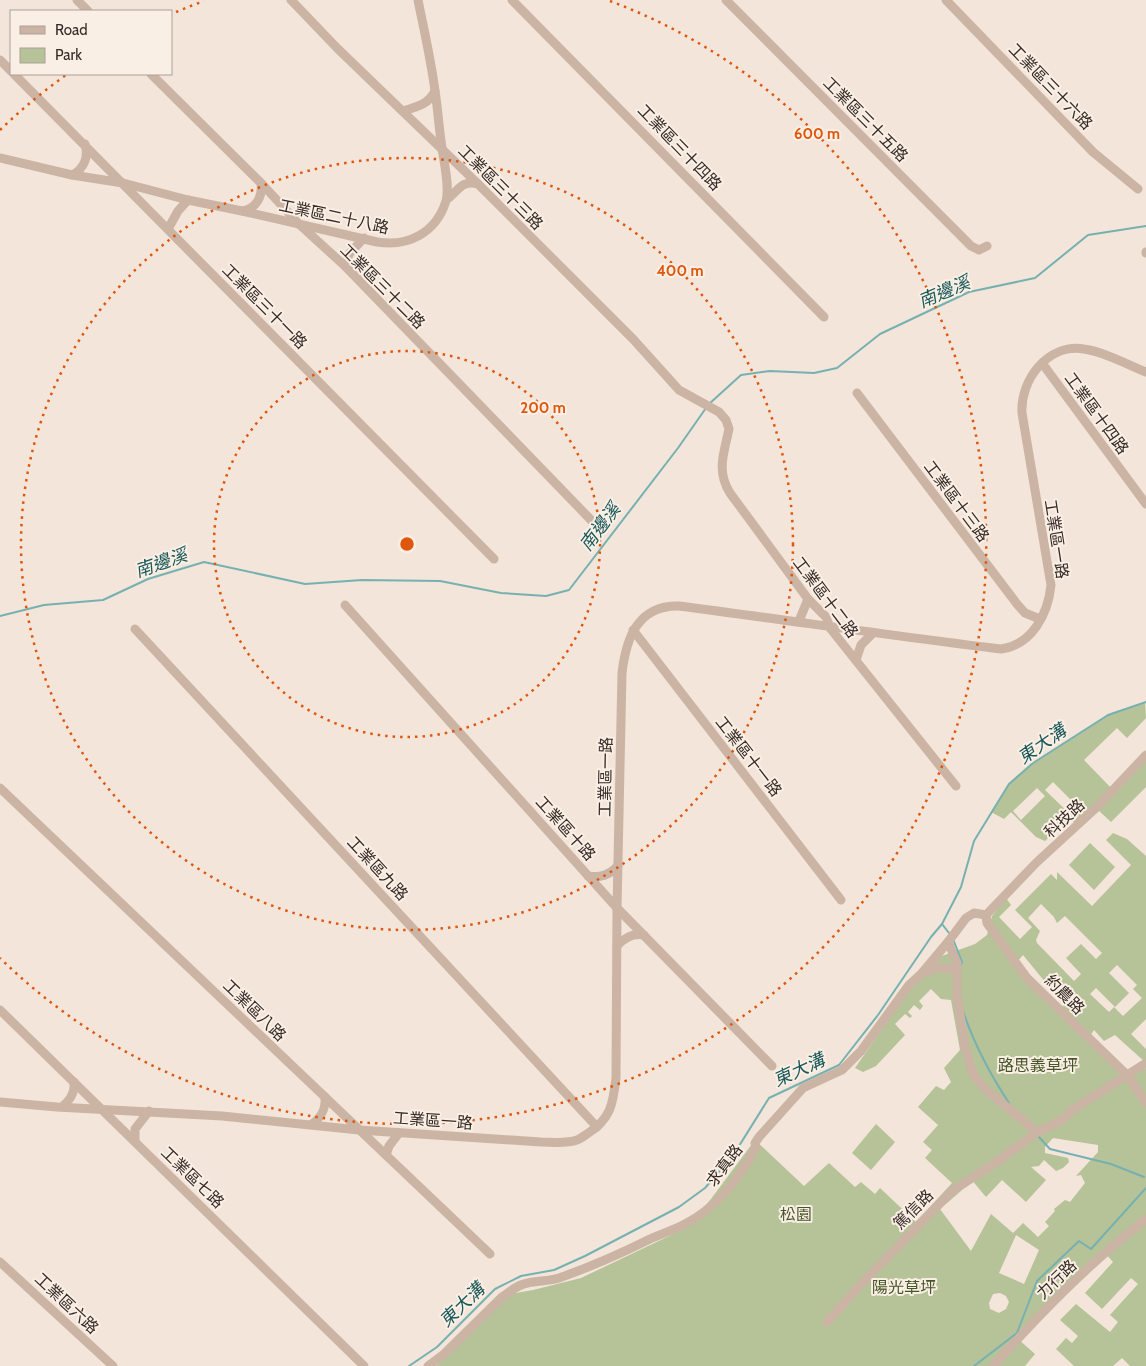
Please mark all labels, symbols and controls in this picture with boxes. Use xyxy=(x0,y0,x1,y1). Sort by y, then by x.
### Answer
legend xyxy=(10,10,172,75)
text: Road xyxy=(55,21,88,39)
street label: 工業區三十六路 xyxy=(1005,39,1096,133)
text: Park xyxy=(55,46,82,64)
street label: 工業區三十五路 xyxy=(819,73,912,166)
street label: 工業區三十四路 xyxy=(634,100,725,194)
text: 600 m xyxy=(794,125,840,143)
street label: 工業區三十三路 xyxy=(454,141,547,234)
street label: 工業區二十八路 xyxy=(277,196,391,237)
street label: 工業區三十二路 xyxy=(336,240,429,333)
street label: 工業區三十一路 xyxy=(218,260,311,353)
text: 400 m xyxy=(657,262,703,280)
water label: 南邊溪 xyxy=(915,270,976,313)
street label: 工業區十四路 xyxy=(1061,369,1132,458)
text: 200 m xyxy=(520,399,566,417)
street label: 工業區十三路 xyxy=(920,457,993,545)
water label: 南邊溪 xyxy=(575,496,627,555)
street label: 工業區一路 xyxy=(1041,498,1072,580)
centre of rings xyxy=(398,535,416,553)
water label: 南邊溪 xyxy=(132,543,193,582)
street label: 工業區十二路 xyxy=(789,553,862,641)
street label: 工業區十一路 xyxy=(712,713,786,800)
water label: 東大溝 xyxy=(1014,718,1073,768)
street label: 工業區一路 xyxy=(595,737,616,817)
street label: 工業區十路 xyxy=(532,792,599,864)
street label: 科技路 xyxy=(1040,795,1088,842)
street label: 工業區九路 xyxy=(343,833,412,904)
street label: 約農路 xyxy=(1041,971,1088,1018)
street label: 工業區八路 xyxy=(219,976,290,1045)
water label: 東大溝 xyxy=(770,1047,831,1091)
park label: 路思義草坪 xyxy=(998,1056,1078,1075)
street label: 工業區一路 xyxy=(392,1108,474,1133)
street label: 求真路 xyxy=(702,1140,746,1190)
street label: 工業區七路 xyxy=(157,1143,228,1212)
street label: 篤信路 xyxy=(890,1186,937,1233)
park label: 松園 xyxy=(780,1205,812,1224)
street label: 力行路 xyxy=(1032,1256,1080,1303)
street label: 工業區六路 xyxy=(31,1269,102,1338)
water label: 東大溝 xyxy=(435,1276,491,1332)
park label: 陽光草坪 xyxy=(872,1278,936,1297)

